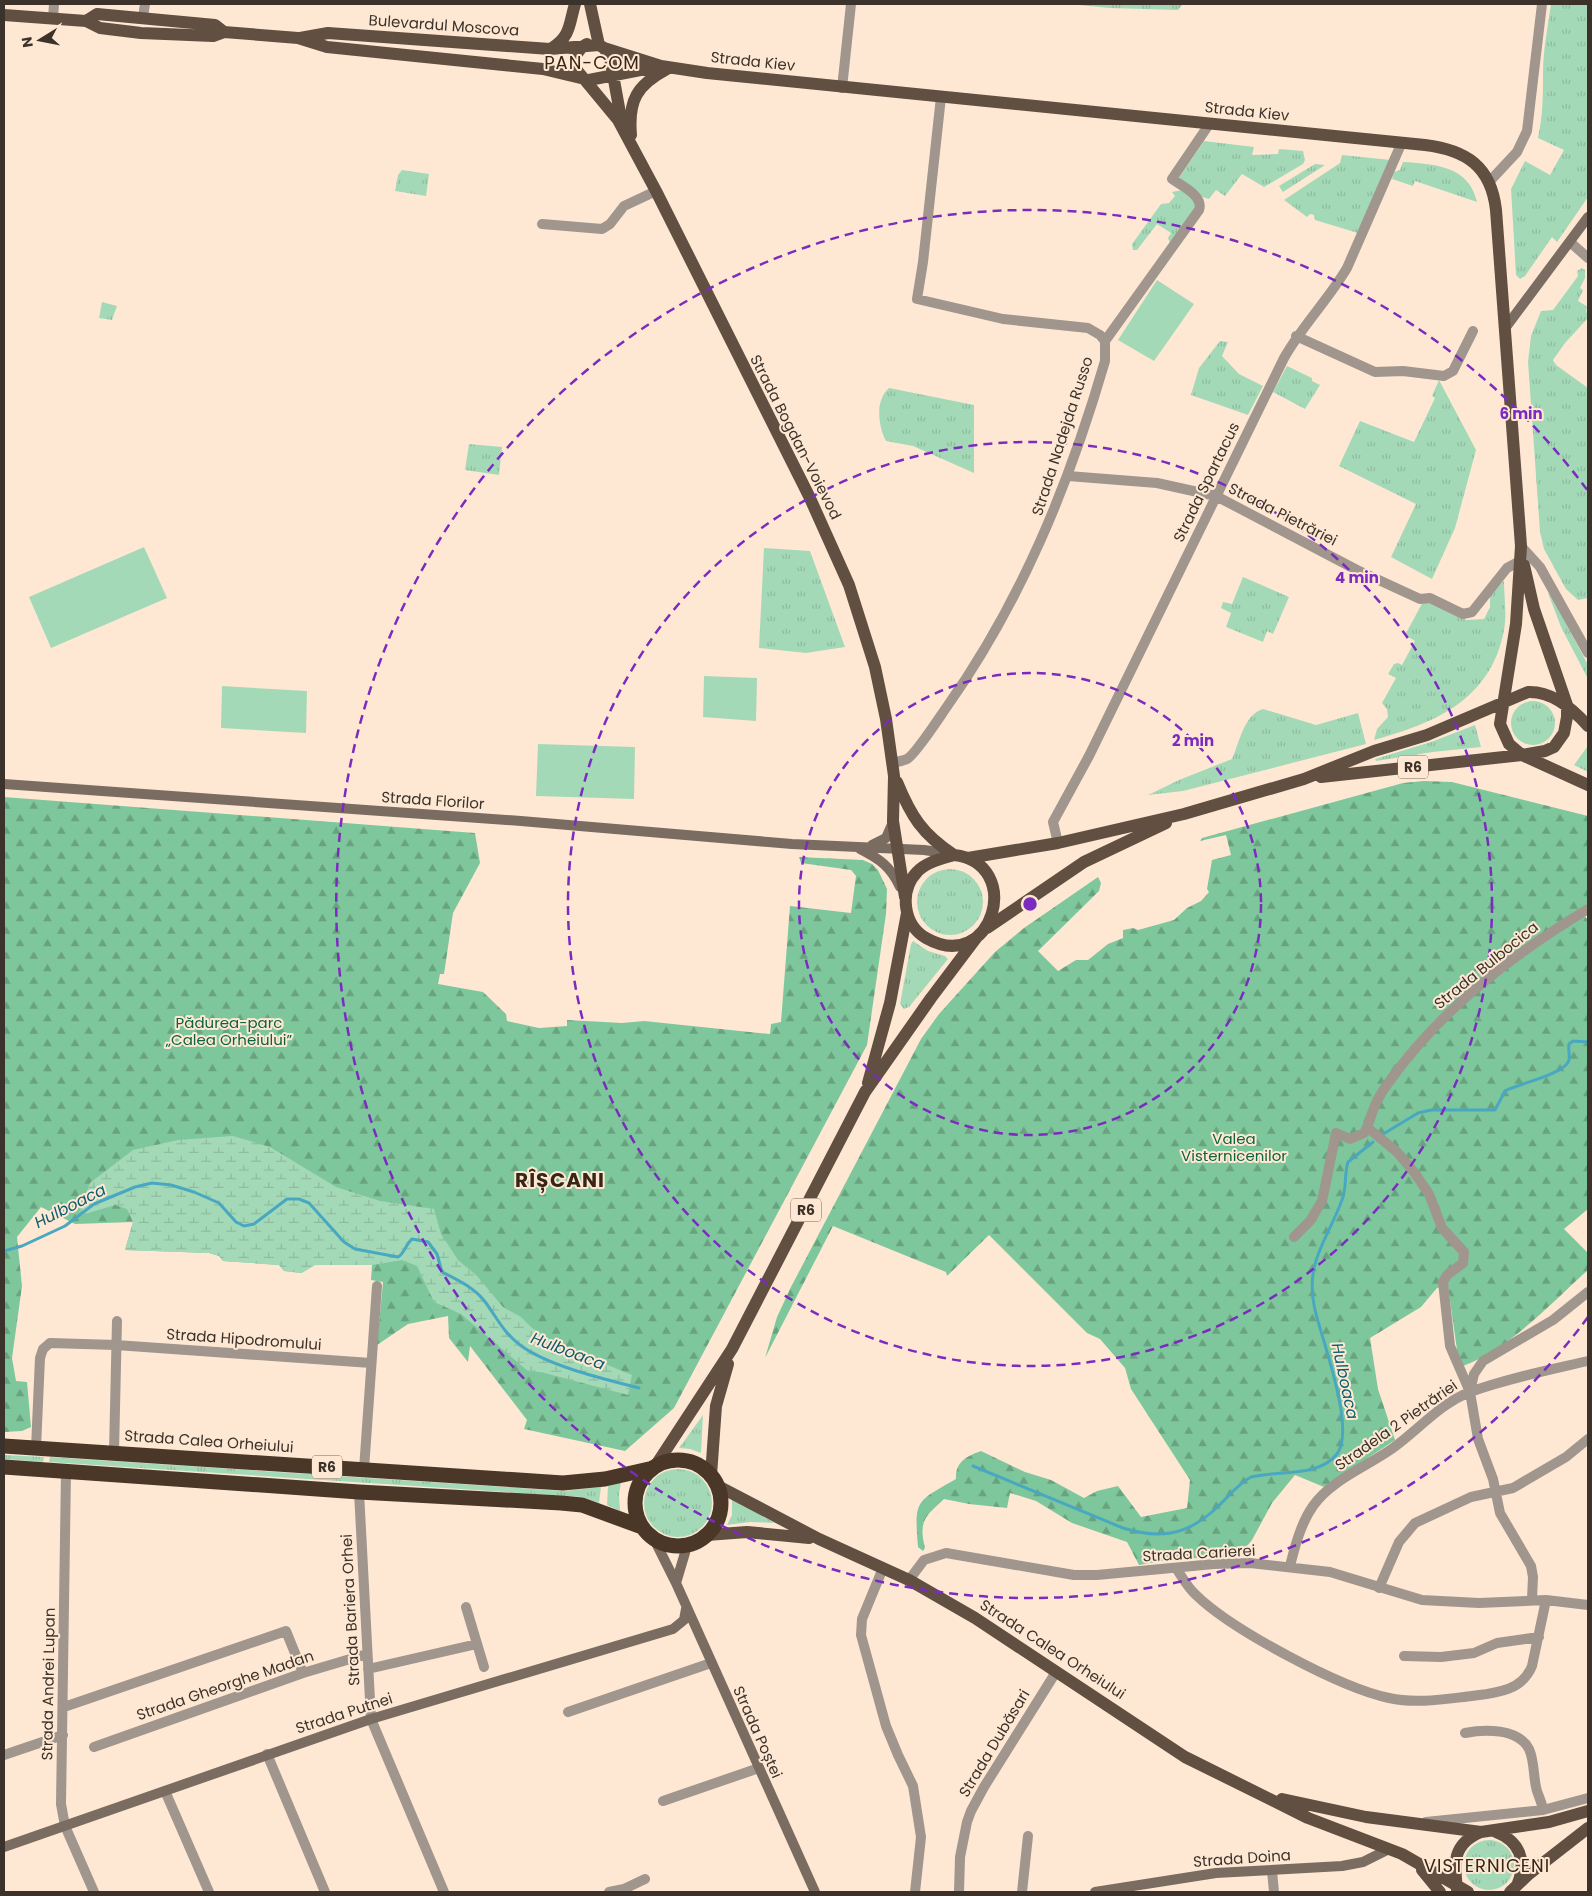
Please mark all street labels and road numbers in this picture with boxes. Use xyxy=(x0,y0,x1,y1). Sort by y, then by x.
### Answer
street label: Bulevardul Moscova xyxy=(368,9,520,41)
street label: Strada Kiev xyxy=(710,46,797,76)
street label: Strada Kiev xyxy=(1204,96,1291,126)
street label: Strada Bogdan-Voievod xyxy=(745,351,847,523)
street label: Strada Nadejda Russo xyxy=(1026,354,1098,518)
street label: Strada Spartacus xyxy=(1168,418,1244,546)
street label: Strada Pietrăriei xyxy=(1225,478,1341,550)
road number: R6 xyxy=(1398,756,1428,779)
street label: Strada Florilor xyxy=(381,786,486,814)
street label: Strada Bulbocica xyxy=(1429,916,1543,1014)
road number: R6 xyxy=(791,1198,821,1222)
street label: Strada Hipodromului xyxy=(166,1323,322,1355)
street label: Stradela 2 Pietrăriei xyxy=(1331,1375,1461,1475)
street label: Strada Calea Orheiului xyxy=(124,1425,294,1457)
road number: R6 xyxy=(312,1455,342,1478)
street label: Strada Bariera Orhei xyxy=(336,1534,364,1686)
street label: Strada Carierei xyxy=(1142,1540,1256,1566)
street label: Strada Calea Orheiului xyxy=(976,1594,1130,1704)
street label: Strada Andrei Lupan xyxy=(36,1607,60,1761)
street label: Strada Gheorghe Madan xyxy=(134,1645,316,1725)
street label: Strada Poștei xyxy=(728,1683,788,1781)
street label: Strada Dubăsari xyxy=(954,1685,1034,1801)
street label: Strada Putnei xyxy=(293,1687,395,1739)
street label: Strada Doina xyxy=(1192,1844,1292,1872)

